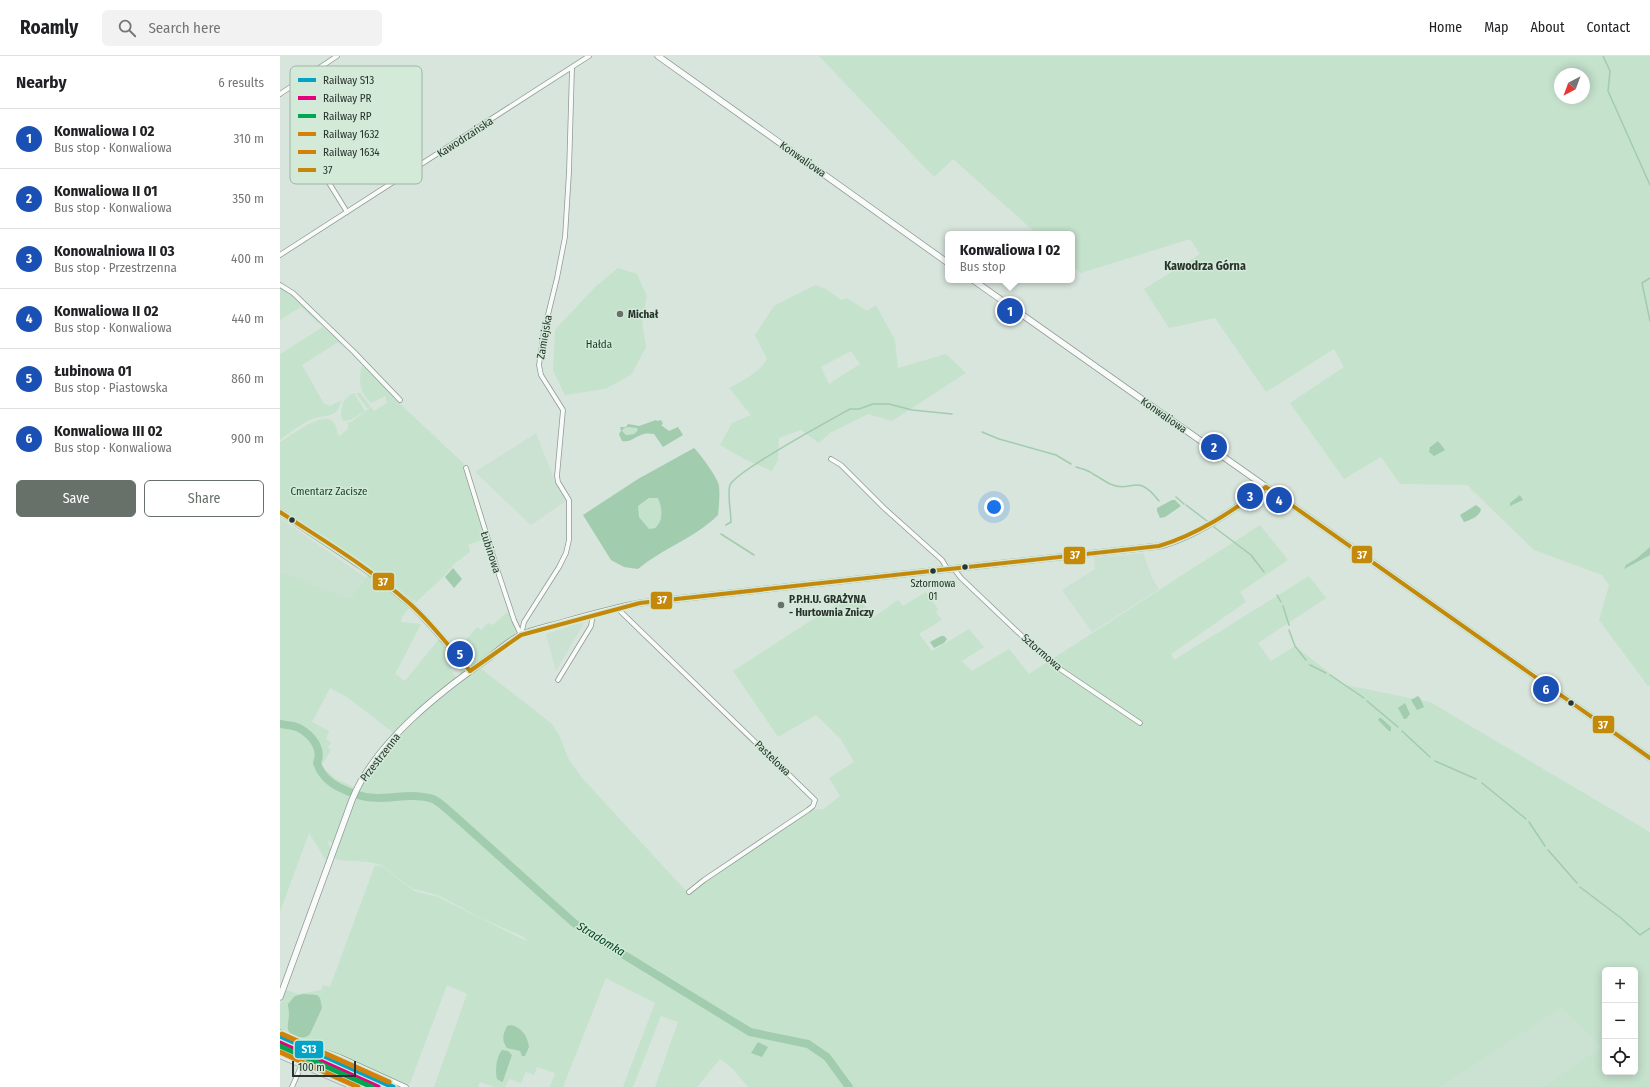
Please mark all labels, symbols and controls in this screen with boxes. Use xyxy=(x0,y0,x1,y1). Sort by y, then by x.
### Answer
search box xyxy=(102,10,382,46)
text: Roamly xyxy=(20,16,78,39)
icon: search xyxy=(116,17,138,39)
text: Search here xyxy=(148,19,221,37)
text: Home xyxy=(1429,19,1462,36)
text: Map xyxy=(1484,19,1508,36)
text: About xyxy=(1530,19,1565,36)
text: Contact xyxy=(1587,19,1630,36)
legend xyxy=(290,66,422,184)
north arrow xyxy=(1554,68,1590,104)
text: Nearby xyxy=(16,72,67,93)
text: Railway S13 xyxy=(323,74,374,87)
text: 6 results xyxy=(218,75,264,90)
text: Railway PR xyxy=(323,92,371,105)
text: Railway RP xyxy=(323,110,372,123)
street label: Kawodrzańska xyxy=(435,115,496,160)
text: Konwaliowa I 02 xyxy=(54,122,154,140)
text: Railway 1632 xyxy=(323,128,379,141)
text: 1 xyxy=(26,131,32,146)
text: 310 m xyxy=(234,131,264,146)
street label: Konwaliowa xyxy=(777,139,828,180)
text: Bus stop · Konwaliowa xyxy=(54,140,172,155)
text: Railway 1634 xyxy=(323,146,380,159)
text: 37 xyxy=(323,164,333,177)
text: Konwaliowa II 01 xyxy=(54,182,158,200)
text: 2 xyxy=(26,191,32,206)
text: 350 m xyxy=(232,191,264,206)
text: Bus stop · Konwaliowa xyxy=(54,200,172,215)
popup xyxy=(945,231,1075,283)
text: Konwaliowa I 02 xyxy=(960,241,1060,259)
text: Konowalniowa II 03 xyxy=(54,242,175,260)
text: 3 xyxy=(26,251,32,266)
text: 400 m xyxy=(231,251,264,266)
text: Bus stop xyxy=(960,259,1006,274)
district label: Kawodrza Górna xyxy=(1164,259,1246,273)
text: Bus stop · Przestrzenna xyxy=(54,260,177,275)
pin: 1 xyxy=(997,296,1023,326)
text: Konwaliowa II 02 xyxy=(54,302,159,320)
place label: Michał xyxy=(628,308,659,321)
marker: Michał xyxy=(615,309,625,319)
text: 4 xyxy=(26,311,32,326)
text: 440 m xyxy=(232,311,264,326)
street label: Zamiejska xyxy=(534,314,555,360)
text: Bus stop · Konwaliowa xyxy=(54,320,172,335)
park label: Hałda xyxy=(586,338,612,351)
text: Łubinowa 01 xyxy=(54,362,132,380)
text: 5 xyxy=(26,371,32,386)
text: 860 m xyxy=(231,371,264,386)
text: Bus stop · Piastowska xyxy=(54,380,168,395)
street label: Konwaliowa xyxy=(1138,395,1189,436)
text: Konwaliowa III 02 xyxy=(54,422,163,440)
text: 6 xyxy=(26,431,32,446)
text: 900 m xyxy=(231,431,264,446)
pin: 2 xyxy=(1201,432,1227,462)
text: Bus stop · Konwaliowa xyxy=(54,440,172,455)
button: Save xyxy=(16,480,136,517)
button: Share xyxy=(144,480,264,517)
pin: 3 xyxy=(1237,481,1263,511)
park label: Cmentarz Zacisze xyxy=(291,485,367,498)
pin: 4 xyxy=(1266,485,1292,515)
your location xyxy=(984,497,1004,517)
unlabelled marker xyxy=(287,515,297,525)
street label: Łubinowa xyxy=(478,530,503,575)
line badge: 37 xyxy=(1351,545,1373,564)
line badge: 37 xyxy=(1063,546,1086,565)
text: 37 xyxy=(1069,549,1080,562)
text: 37 xyxy=(1356,549,1367,562)
unlabelled marker xyxy=(960,562,970,572)
marker: Sztormowa 01 xyxy=(928,566,938,576)
line badge: 37 xyxy=(372,572,395,591)
text: 37 xyxy=(377,576,388,589)
place label: Sztormowa 01 xyxy=(911,578,956,603)
line badge: 37 xyxy=(650,591,673,610)
place label: P.P.H.U. GRAŻYNA - Hurtownia Zniczy xyxy=(789,593,875,619)
text: 37 xyxy=(656,594,667,607)
marker: P.P.H.U. GRAŻYNA - Hurtownia Zniczy xyxy=(776,600,786,610)
street label: Sztormowa xyxy=(1019,631,1065,674)
pin: 5 xyxy=(447,639,473,669)
pin: 6 xyxy=(1533,674,1559,704)
unlabelled marker xyxy=(1566,698,1576,708)
line badge: 37 xyxy=(1592,715,1615,734)
text: 37 xyxy=(1597,719,1608,732)
street label: Przestrzenna xyxy=(358,731,403,784)
street label: Pastelowa xyxy=(752,738,793,779)
water label: Stradomka xyxy=(574,918,628,959)
map controls xyxy=(1602,967,1638,1075)
button: + xyxy=(1602,967,1638,1003)
button: − xyxy=(1602,1003,1638,1039)
button: locate xyxy=(1602,1039,1638,1075)
line badge: S13 xyxy=(294,1040,324,1059)
text: S13 xyxy=(301,1043,317,1056)
scale bar xyxy=(292,1059,356,1078)
text: 100 m xyxy=(298,1061,325,1074)

